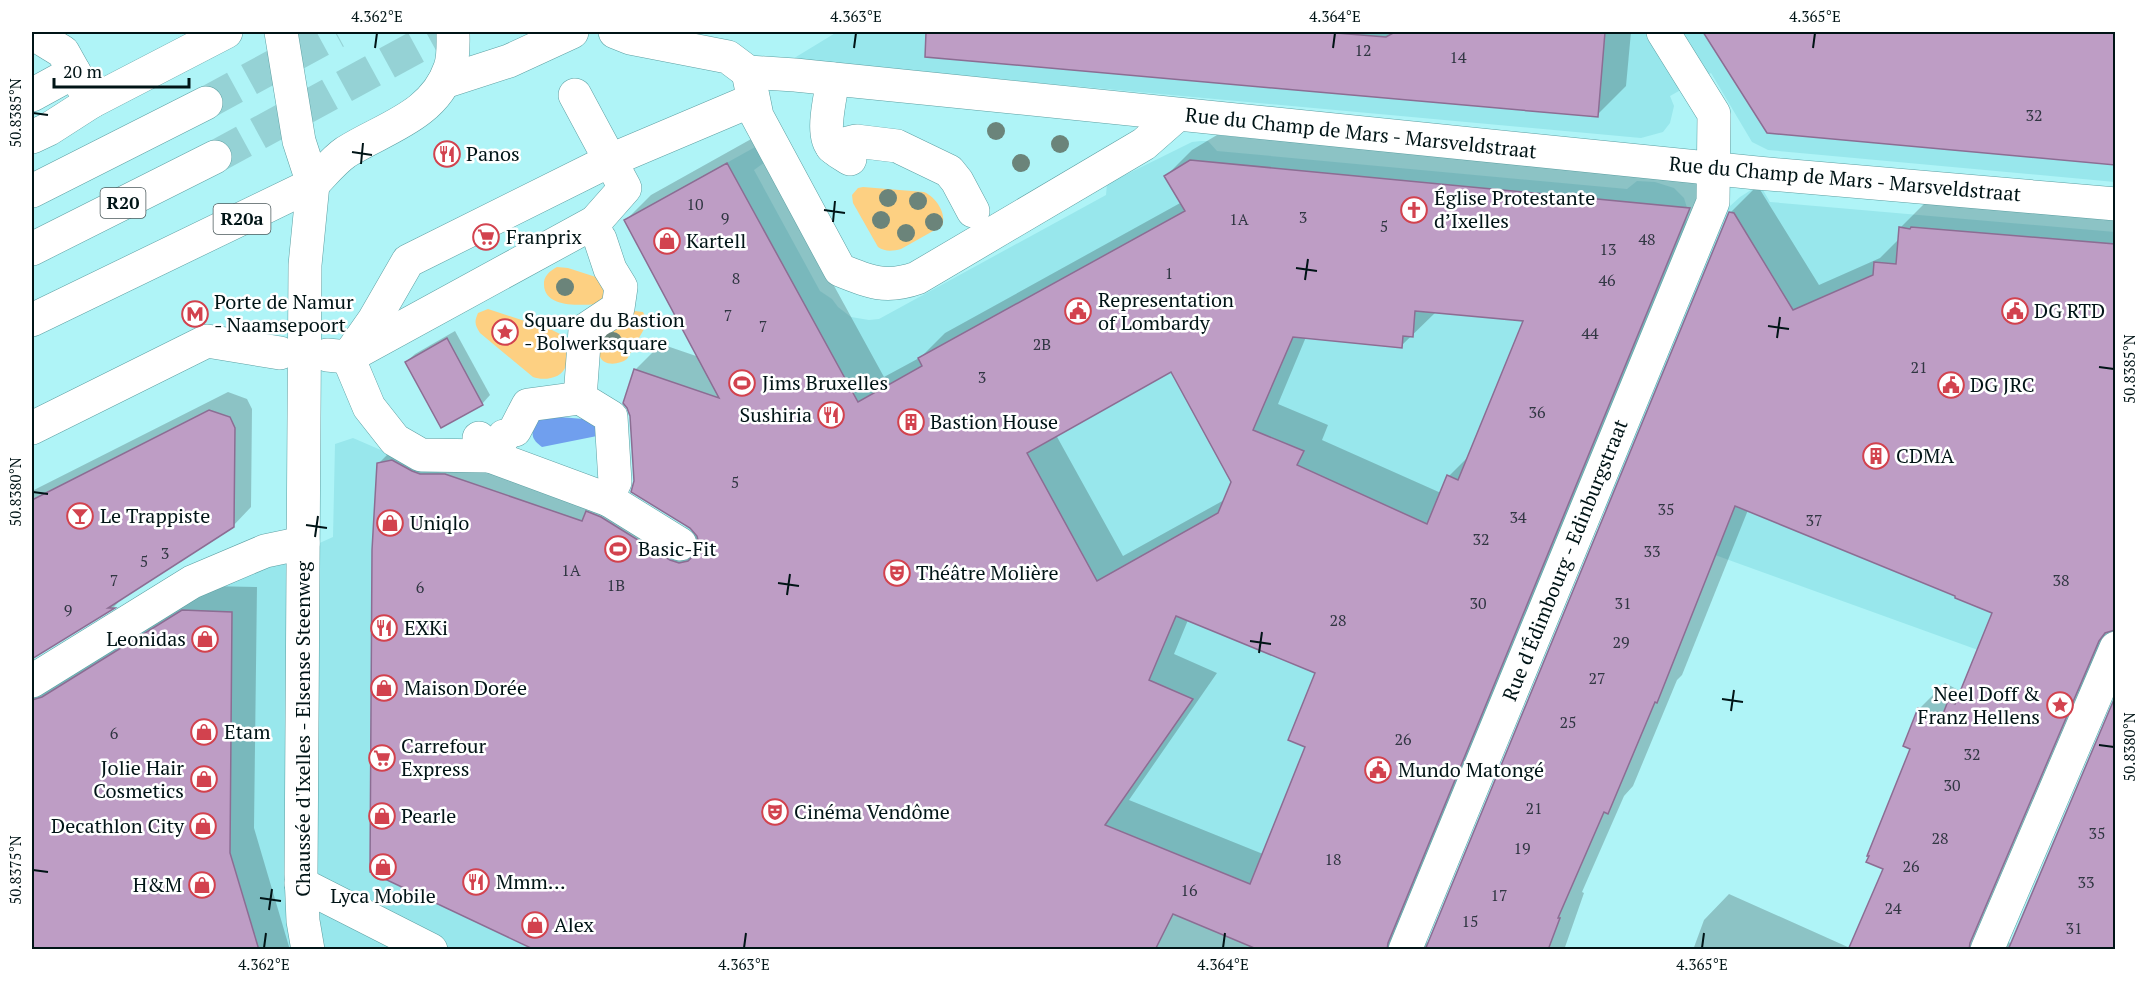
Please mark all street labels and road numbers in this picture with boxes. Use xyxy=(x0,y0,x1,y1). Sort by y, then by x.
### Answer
street label: Rue du Champ de Mars - Marsveldstraat xyxy=(1184,101,1539,164)
street label: Rue du Champ de Mars - Marsveldstraat xyxy=(1668,150,2023,207)
road number: R20 xyxy=(100,188,146,218)
road number: R20a xyxy=(214,204,270,234)
street label: Rue d'Édimbourg - Edinburgstraat xyxy=(1496,414,1634,705)
street label: Chaussée d'Ixelles - Elsense Steenweg xyxy=(289,561,316,897)

